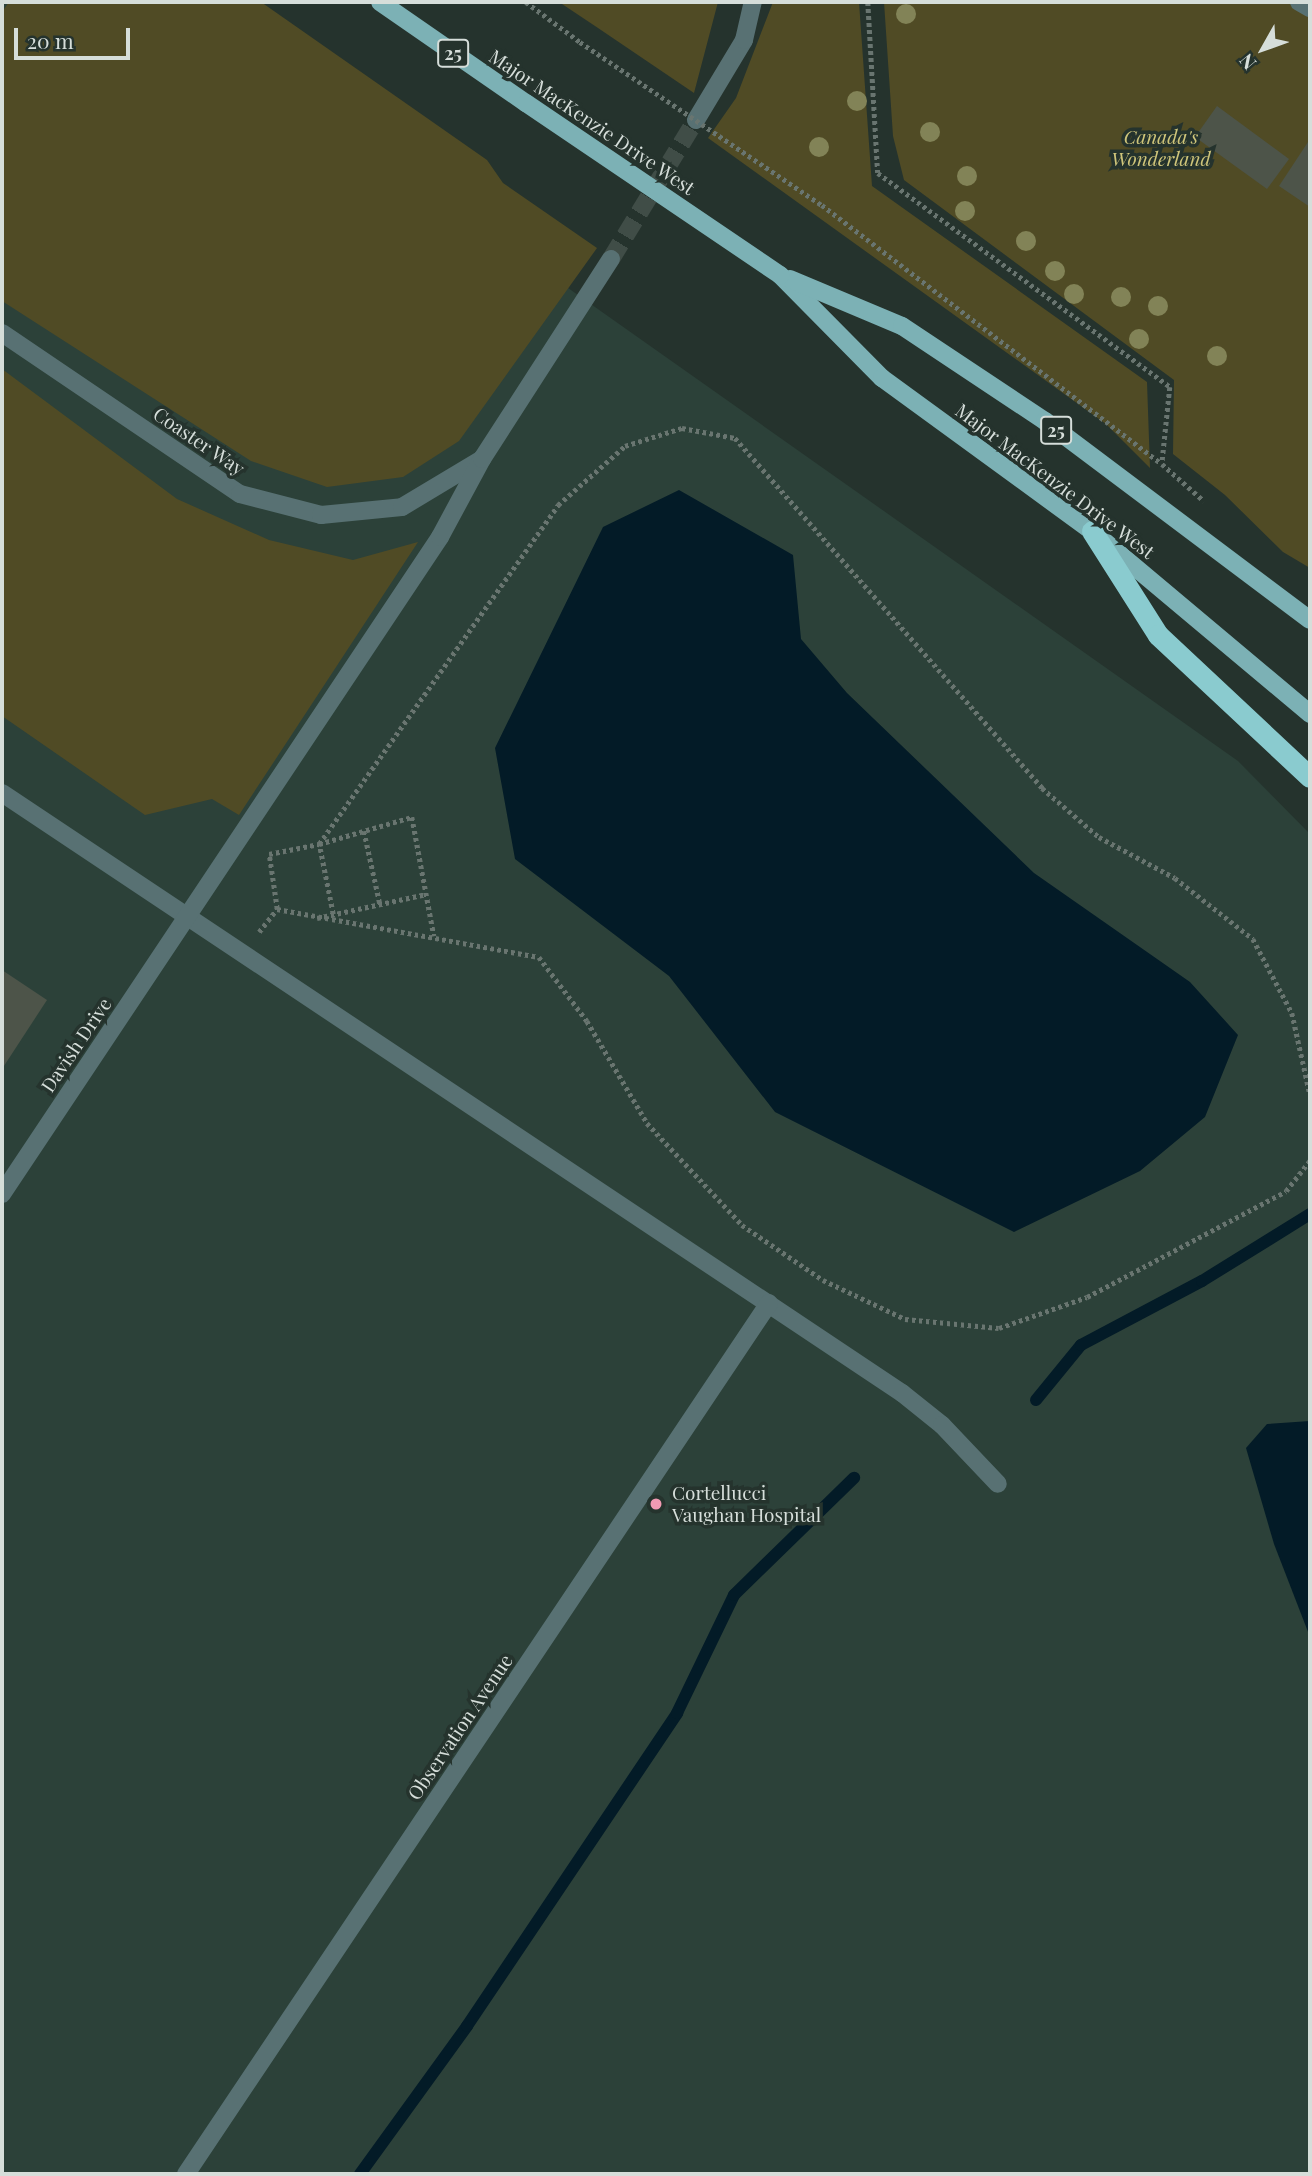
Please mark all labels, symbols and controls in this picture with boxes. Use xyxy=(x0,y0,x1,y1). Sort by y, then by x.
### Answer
scale bar xyxy=(18,14,133,58)
north arrow xyxy=(1228,14,1298,84)
text: 20 m xyxy=(27,26,74,54)
road number: 25 xyxy=(435,38,470,68)
street label: Major MacKenzie Drive West xyxy=(484,44,700,200)
text: N xyxy=(1233,49,1261,76)
park label: Canada's Wonderland xyxy=(1111,126,1211,170)
street label: Major MacKenzie Drive West xyxy=(951,398,1159,564)
street label: Coaster Way xyxy=(149,402,249,480)
road number: 25 xyxy=(1038,416,1074,444)
street label: Davish Drive xyxy=(36,994,116,1096)
place label: Cortellucci Vaughan Hospital xyxy=(672,1482,821,1526)
marker: Cortellucci Vaughan Hospital xyxy=(646,1494,666,1514)
street label: Observation Avenue xyxy=(403,1650,517,1804)

